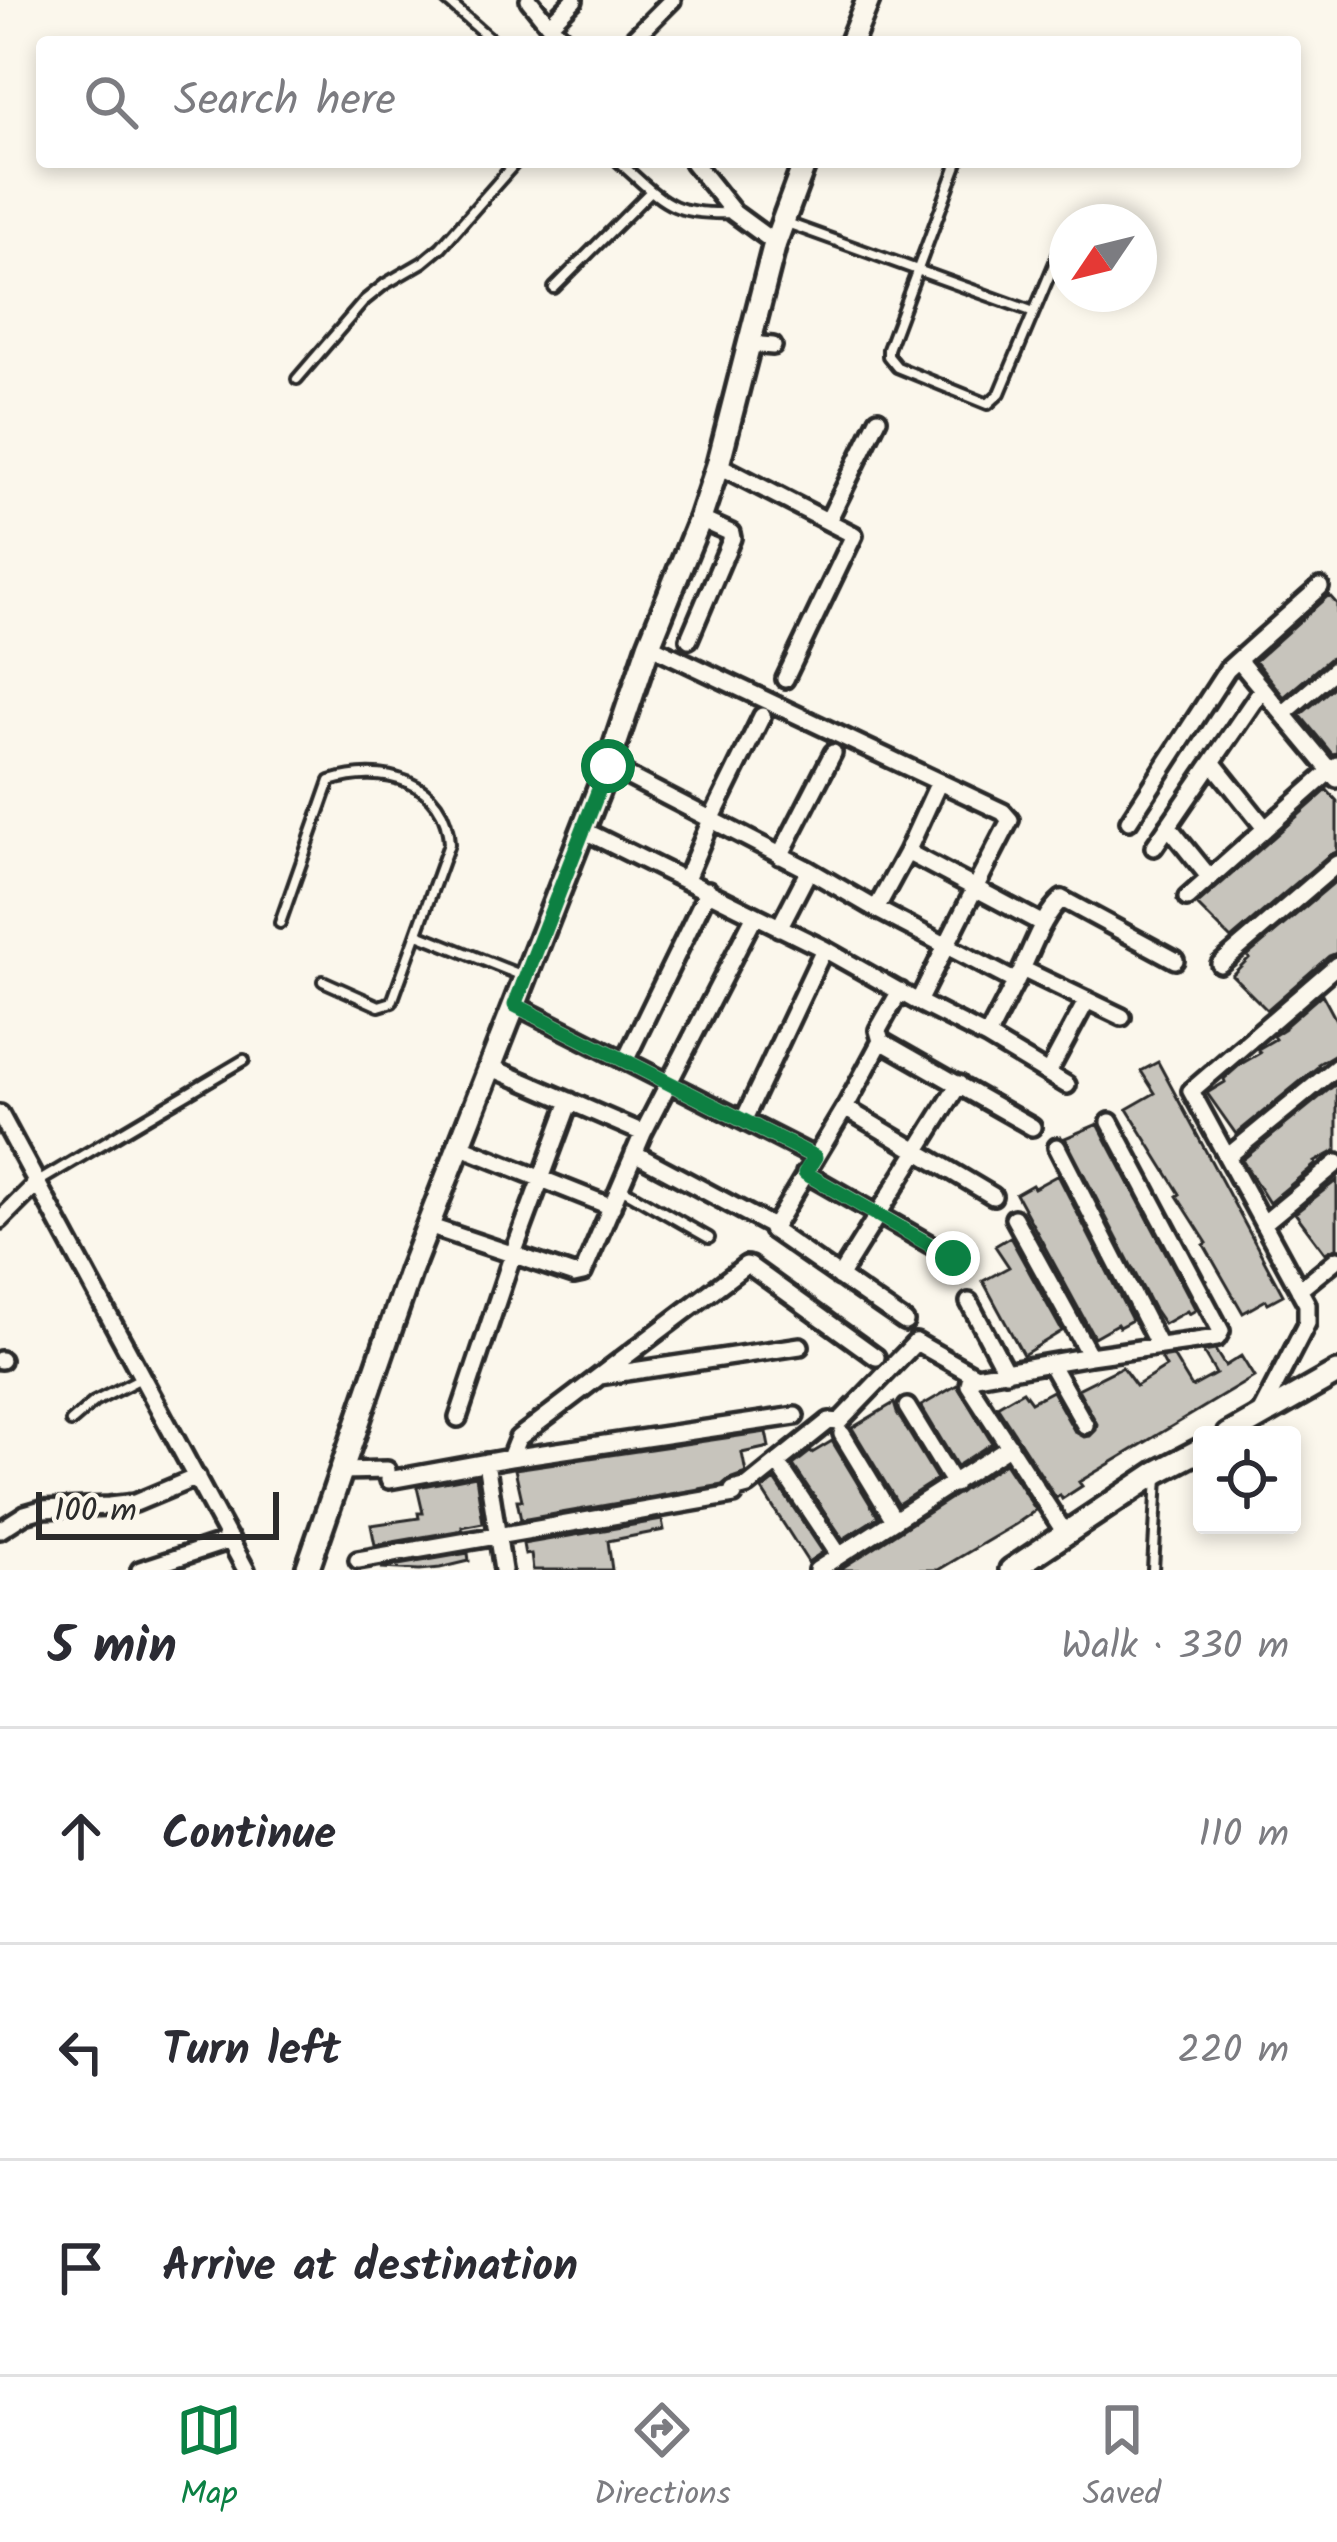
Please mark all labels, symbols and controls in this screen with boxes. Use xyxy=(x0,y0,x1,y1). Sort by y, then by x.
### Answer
search box xyxy=(36,36,1301,168)
text: Search here xyxy=(174,66,396,138)
icon: search xyxy=(78,69,144,135)
north arrow xyxy=(1049,204,1157,312)
route start xyxy=(581,739,635,793)
route end xyxy=(926,1231,980,1285)
map controls xyxy=(1193,1426,1301,1534)
button: locate xyxy=(1193,1426,1301,1534)
scale bar xyxy=(36,1486,279,1539)
text: 100 m xyxy=(54,1486,137,1539)
text: 5 min xyxy=(48,1608,177,1689)
text: Walk · 330 m xyxy=(1061,1617,1289,1679)
text: Continue xyxy=(162,1800,336,1872)
icon: ahead xyxy=(48,1803,114,1869)
text: 110 m xyxy=(1198,1805,1289,1867)
text: Turn left xyxy=(162,2016,341,2088)
icon: left xyxy=(48,2019,114,2085)
text: 220 m xyxy=(1177,2021,1289,2083)
text: Arrive at destination xyxy=(162,2232,578,2304)
icon: arrive xyxy=(48,2235,114,2301)
tab: Map xyxy=(176,2397,242,2522)
tab: Directions xyxy=(594,2397,731,2522)
tab: Saved xyxy=(1083,2397,1161,2522)

